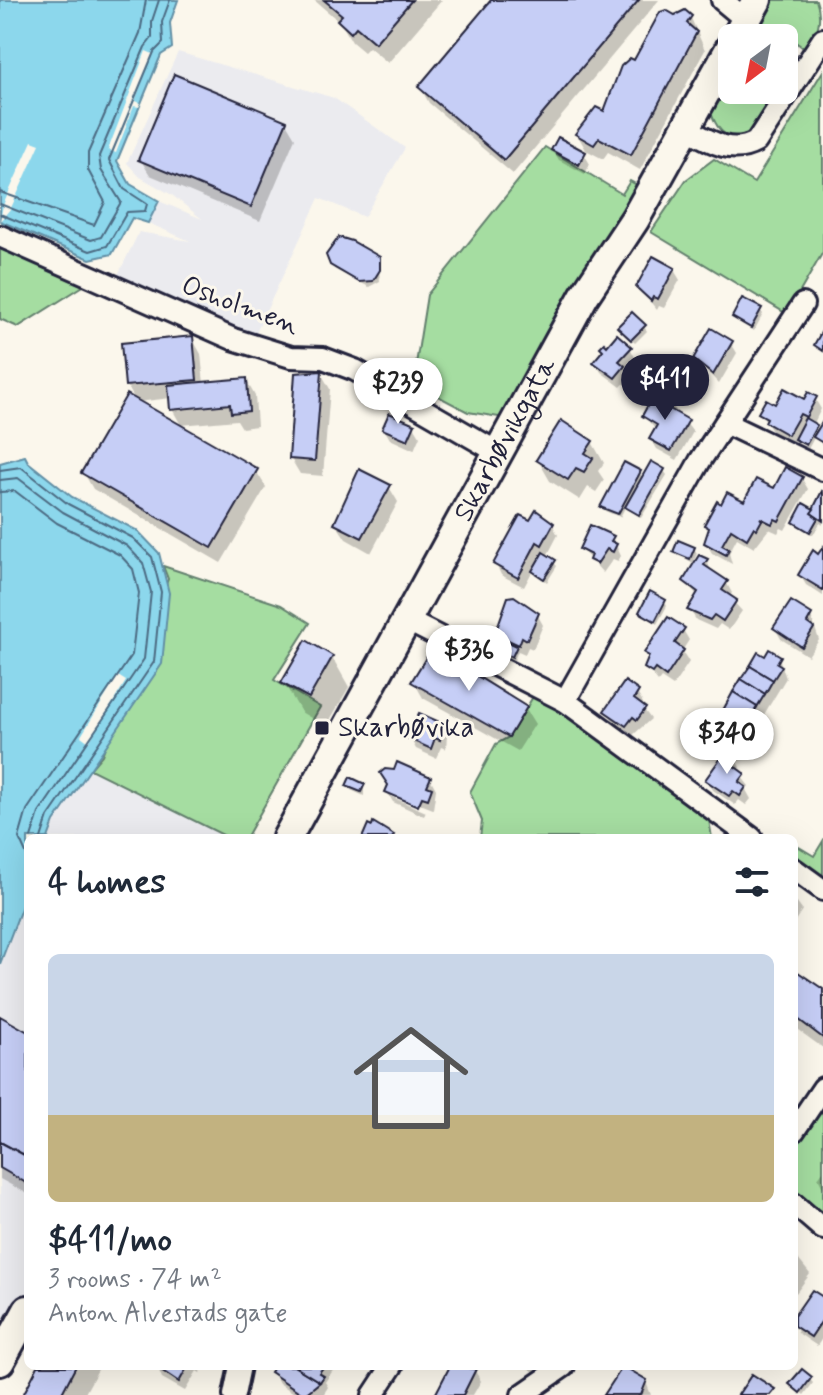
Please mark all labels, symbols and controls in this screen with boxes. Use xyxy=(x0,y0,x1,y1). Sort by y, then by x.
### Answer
north arrow xyxy=(718,24,798,104)
map controls xyxy=(718,24,798,104)
street label: Osholmen xyxy=(176,268,304,344)
street label: Skarbøvikgata xyxy=(445,351,565,528)
pin: $411 xyxy=(618,354,712,422)
pin: $239 xyxy=(351,358,445,426)
text: $411 xyxy=(639,363,691,397)
text: $239 xyxy=(372,367,424,401)
pin: $336 xyxy=(422,625,516,693)
text: $336 xyxy=(444,634,494,668)
pin: $340 xyxy=(680,708,774,776)
place label: Skarbøvika xyxy=(338,710,474,747)
text: $340 xyxy=(698,717,756,751)
marker: Skarbøvika xyxy=(313,719,331,737)
text: 4 homes xyxy=(48,860,166,905)
icon: filters xyxy=(730,860,774,904)
icon: home xyxy=(339,1006,483,1150)
text: $411/mo xyxy=(48,1218,172,1263)
text: 3 rooms · 74 m² xyxy=(48,1263,222,1297)
text: Anton Alvestads gate xyxy=(48,1297,287,1331)

